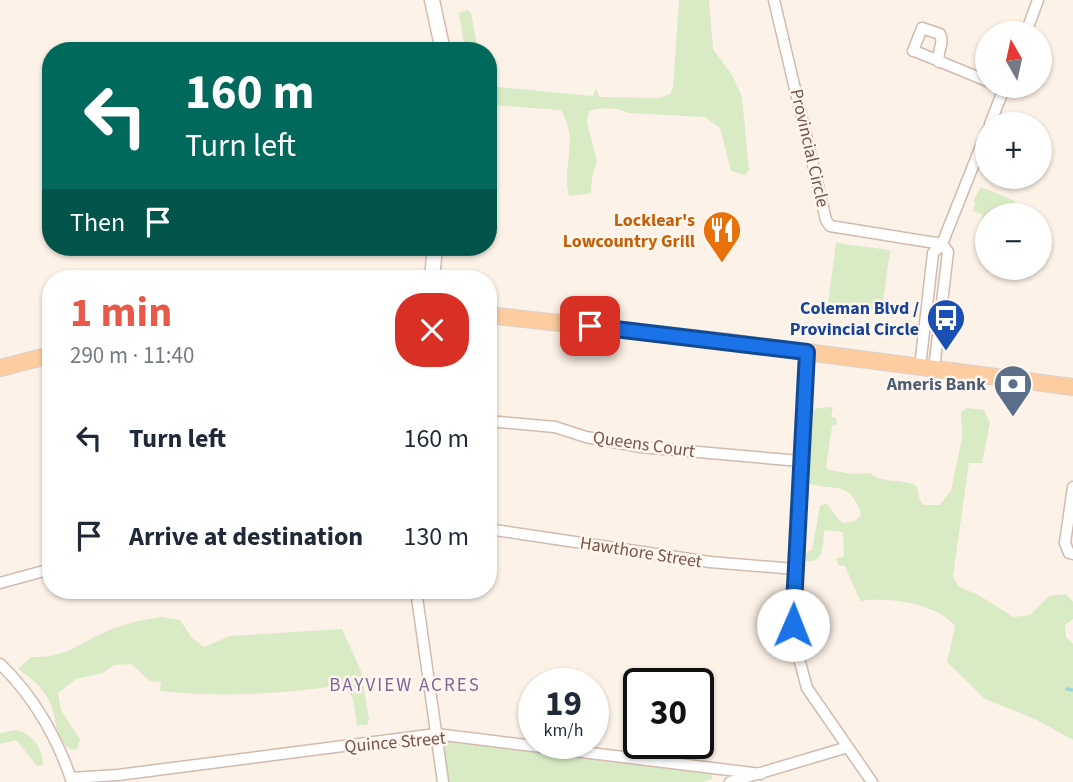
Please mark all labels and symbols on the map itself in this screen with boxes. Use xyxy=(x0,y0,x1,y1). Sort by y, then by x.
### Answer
north arrow xyxy=(975,21,1052,98)
street label: Provincial Circle xyxy=(784,86,835,210)
place label: Locklear's Lowcountry Grill xyxy=(563,208,695,254)
restaurant icon: Locklear's Lowcountry Grill xyxy=(701,209,743,264)
pin xyxy=(560,296,620,356)
place label: Coleman Blvd / Provincial Circle xyxy=(790,296,919,342)
bus stop icon: Coleman Blvd / Provincial Circle xyxy=(925,297,967,352)
bank icon: Ameris Bank xyxy=(992,363,1034,418)
place label: Ameris Bank xyxy=(886,372,986,397)
street label: Queens Court xyxy=(591,425,697,464)
street label: Hawthore Street xyxy=(578,531,704,574)
position arrow xyxy=(756,588,830,662)
speed limit sign: 30 xyxy=(623,668,714,759)
district label: BAYVIEW ACRES xyxy=(329,672,481,699)
street label: Quince Street xyxy=(343,726,447,759)

